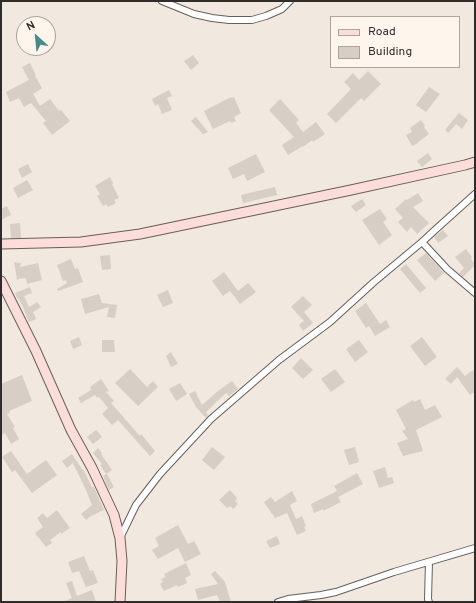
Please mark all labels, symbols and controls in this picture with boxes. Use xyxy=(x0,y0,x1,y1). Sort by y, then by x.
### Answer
north arrow xyxy=(16,16,56,56)
legend xyxy=(330,16,460,68)
text: N xyxy=(24,18,38,34)
text: Road xyxy=(368,24,396,40)
text: Building xyxy=(368,44,412,60)

